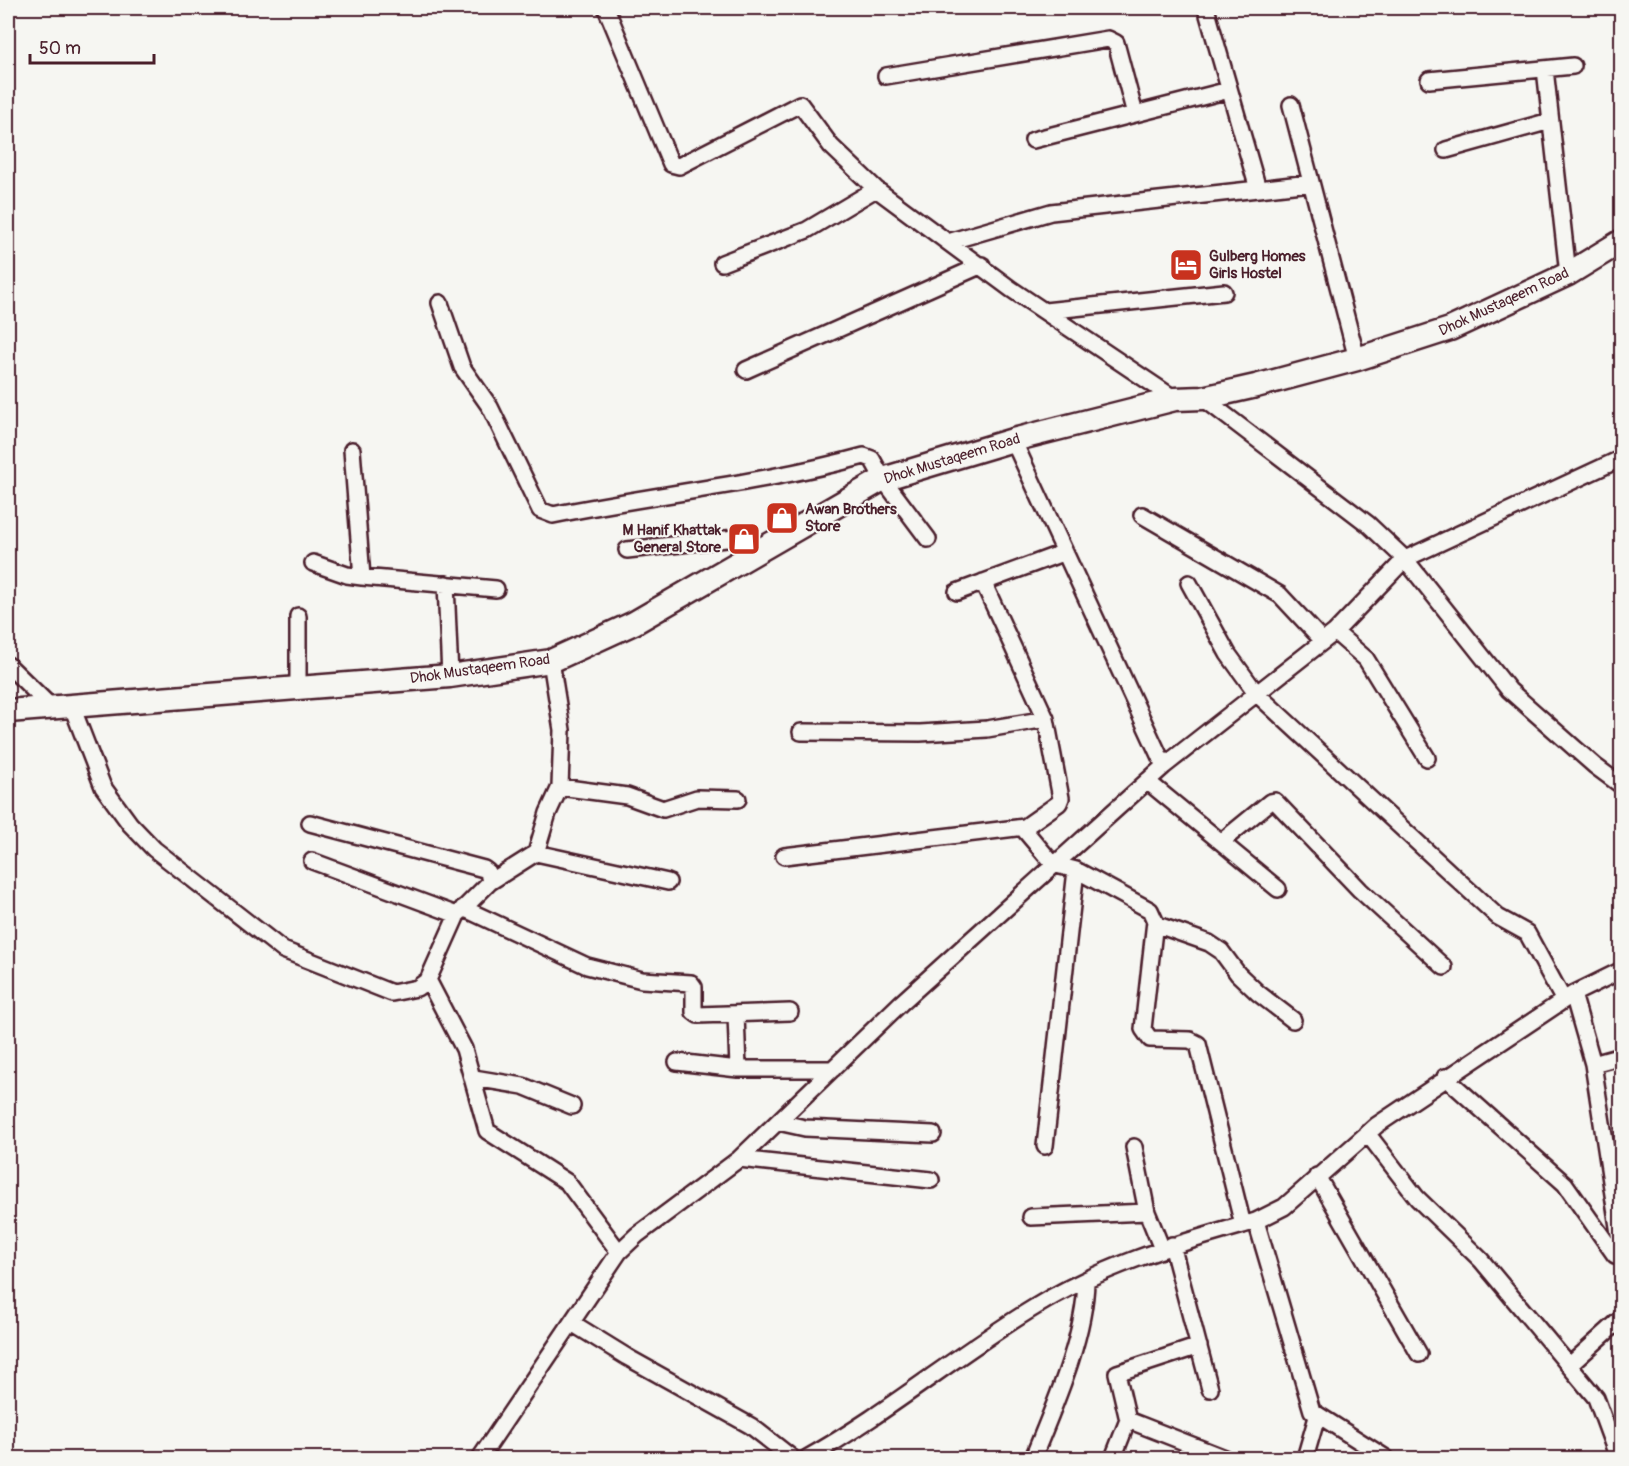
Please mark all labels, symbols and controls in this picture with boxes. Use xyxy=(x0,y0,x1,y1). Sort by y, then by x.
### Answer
scale bar xyxy=(30,27,154,65)
text: 50 m xyxy=(39,37,81,60)
hotel icon: Gulberg Homes Girls Hostel xyxy=(1168,247,1204,283)
place label: Gulberg Homes Girls Hostel xyxy=(1209,247,1306,283)
street label: Dhok Mustaqeem Road xyxy=(1436,264,1572,340)
street label: Dhok Mustaqeem Road xyxy=(882,429,1022,489)
shop icon: Awan Brothers Store xyxy=(764,500,800,536)
place label: Awan Brothers Store xyxy=(805,500,897,536)
place label: M Hanif Khattak General Store xyxy=(622,521,722,557)
shop icon: M Hanif Khattak General Store xyxy=(726,521,762,557)
street label: Dhok Mustaqeem Road xyxy=(409,650,551,688)

